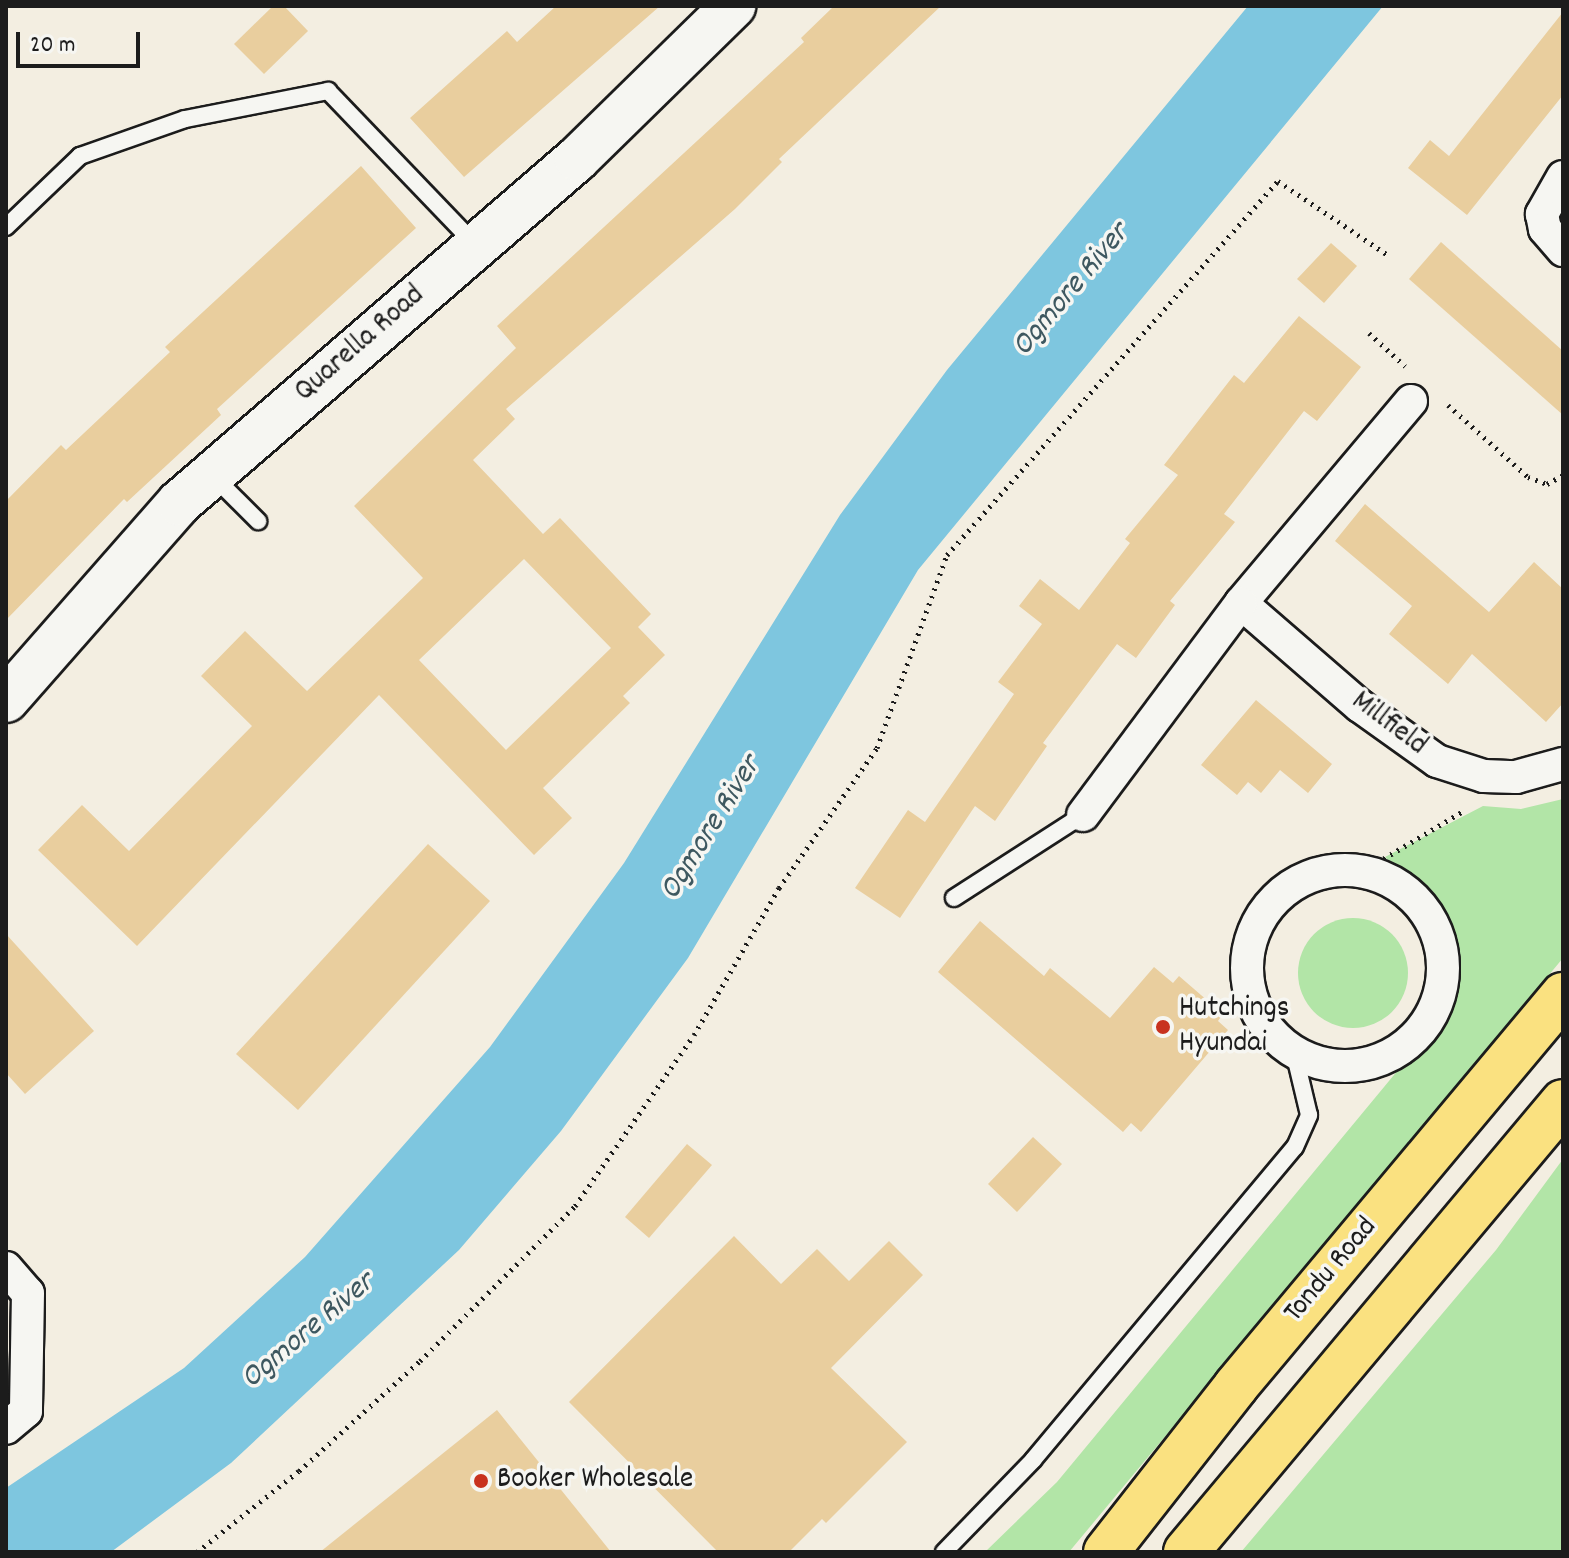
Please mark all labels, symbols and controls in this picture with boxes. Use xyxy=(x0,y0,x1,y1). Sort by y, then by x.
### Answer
scale bar xyxy=(20,16,144,66)
text: 20 m xyxy=(30,29,76,63)
water label: Ogmore River xyxy=(1005,216,1139,366)
street label: Quarella Road xyxy=(289,279,433,411)
street label: Millfield xyxy=(1343,685,1433,765)
water label: Ogmore River xyxy=(653,750,771,908)
place label: Hutchings Hyundai xyxy=(1179,992,1289,1062)
marker: Hutchings Hyundai xyxy=(1154,1018,1172,1036)
street label: Tondu Road xyxy=(1278,1211,1386,1331)
water label: Ogmore River xyxy=(234,1265,384,1399)
place label: Booker Wholesale xyxy=(497,1463,693,1499)
marker: Booker Wholesale xyxy=(472,1472,490,1490)

